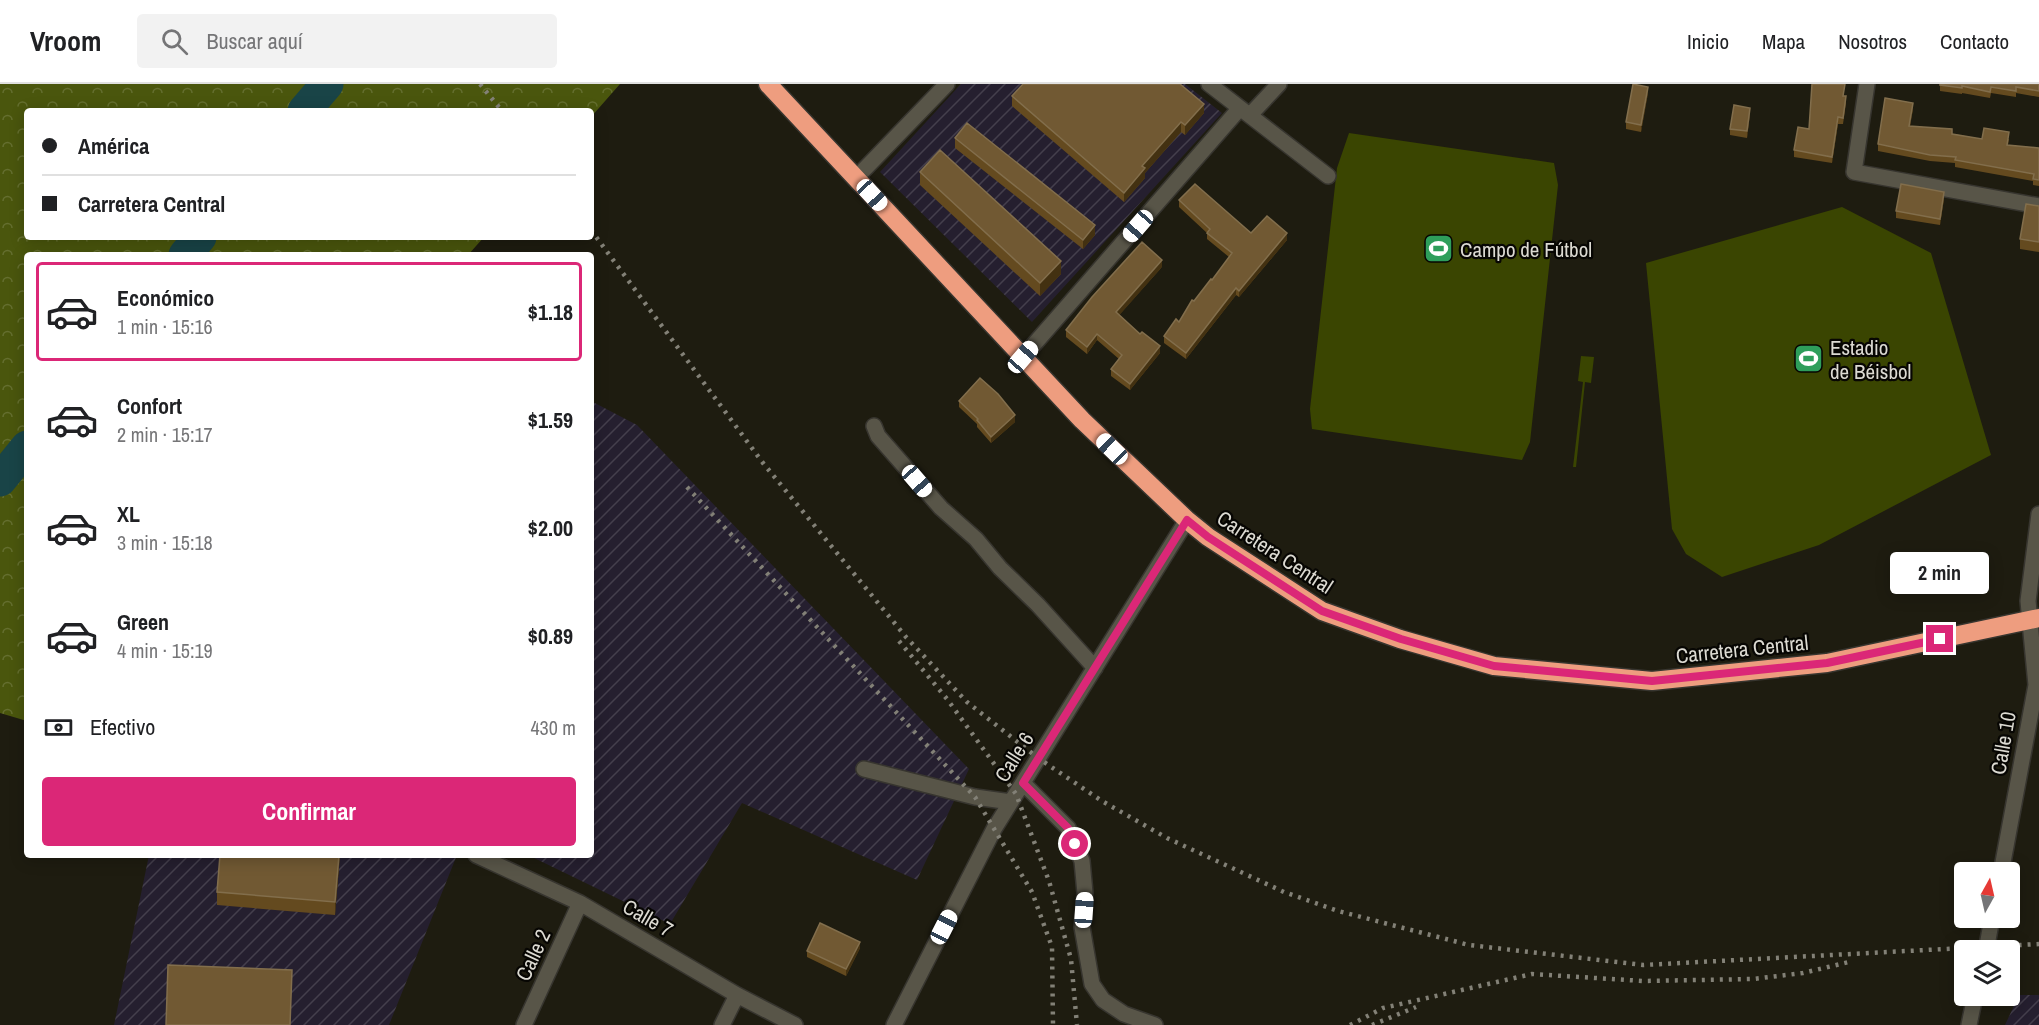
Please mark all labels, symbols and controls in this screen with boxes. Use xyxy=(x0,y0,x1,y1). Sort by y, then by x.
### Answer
search box xyxy=(137,14,557,68)
text: Vroom xyxy=(30,22,101,60)
icon: search xyxy=(158,25,191,58)
text: Buscar aquí xyxy=(206,26,303,56)
text: Inicio xyxy=(1687,27,1729,56)
text: Mapa xyxy=(1762,27,1805,56)
text: Nosotros xyxy=(1838,27,1907,56)
text: Contacto xyxy=(1940,27,2009,56)
text: América xyxy=(78,131,149,161)
car xyxy=(853,176,891,214)
text: Carretera Central xyxy=(78,189,225,219)
car xyxy=(1119,207,1157,245)
sports icon: Campo de Fútbol xyxy=(1423,233,1455,265)
place label: Campo de Fútbol xyxy=(1460,235,1592,264)
text: Económico xyxy=(117,283,214,313)
icon: car xyxy=(45,285,99,339)
text: $1.18 xyxy=(528,297,573,327)
text: 1 min · 15:16 xyxy=(117,313,213,340)
place label: Estadio de Béisbol xyxy=(1830,333,1911,386)
car xyxy=(1004,338,1042,376)
sports icon: Estadio de Béisbol xyxy=(1793,343,1825,375)
text: Confort xyxy=(117,391,182,421)
icon: car xyxy=(45,393,99,447)
text: $1.59 xyxy=(528,405,573,435)
text: 2 min · 15:17 xyxy=(117,421,213,448)
car xyxy=(1093,430,1131,468)
car xyxy=(898,462,936,500)
text: XL xyxy=(117,499,140,529)
icon: car xyxy=(45,501,99,555)
street label: Carretera Central xyxy=(1211,504,1339,600)
text: $2.00 xyxy=(528,513,573,543)
text: 3 min · 15:18 xyxy=(117,529,213,556)
callout: 2 min xyxy=(1890,552,1990,594)
text: 2 min xyxy=(1918,559,1961,586)
text: Green xyxy=(117,607,169,637)
icon: car xyxy=(45,609,99,663)
text: $0.89 xyxy=(528,621,573,651)
route end xyxy=(1926,625,1953,652)
street label: Carretera Central xyxy=(1674,628,1810,670)
text: 4 min · 15:19 xyxy=(117,637,213,664)
street label: Calle 10 xyxy=(1983,709,2023,777)
icon: cash xyxy=(42,711,75,744)
text: Efectivo xyxy=(90,712,155,742)
text: 430 m xyxy=(530,714,576,741)
street label: Calle 6 xyxy=(988,727,1040,787)
button: Confirmar xyxy=(42,777,576,846)
route start xyxy=(1061,830,1088,857)
north arrow xyxy=(1954,862,2020,928)
map controls xyxy=(1954,862,2020,1006)
car xyxy=(1074,891,1094,929)
street label: Calle 7 xyxy=(618,892,678,944)
car xyxy=(928,907,960,947)
street label: Calle 2 xyxy=(509,925,557,985)
button: layers xyxy=(1954,940,2020,1006)

